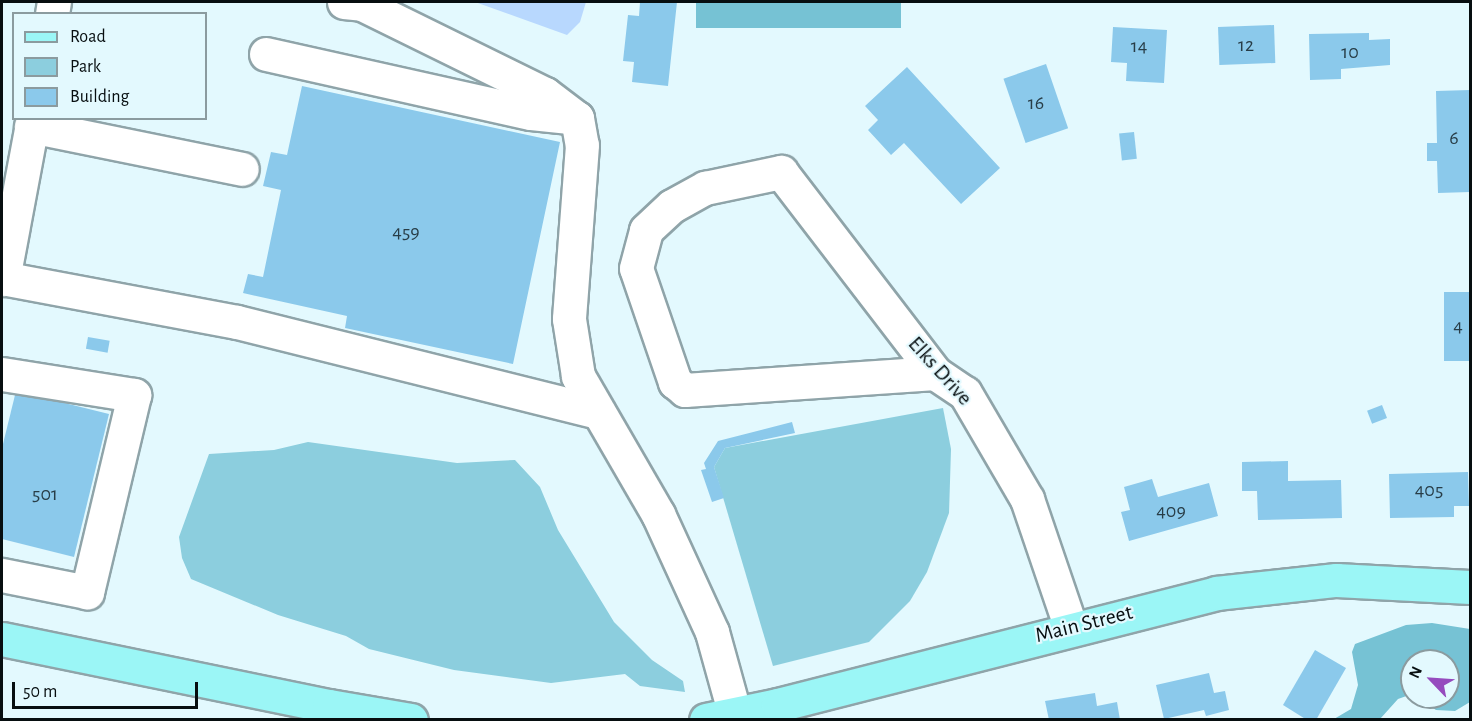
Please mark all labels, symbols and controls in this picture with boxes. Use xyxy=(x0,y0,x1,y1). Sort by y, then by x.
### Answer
legend xyxy=(12,12,207,120)
text: Road xyxy=(70,28,106,46)
house number: 12 xyxy=(1238,33,1254,57)
house number: 14 xyxy=(1131,34,1147,58)
house number: 10 xyxy=(1341,40,1359,64)
text: Park xyxy=(70,58,101,76)
text: Building xyxy=(70,88,129,106)
house number: 16 xyxy=(1028,91,1044,115)
house number: 6 xyxy=(1449,126,1459,150)
house number: 459 xyxy=(392,220,420,244)
house number: 4 xyxy=(1453,314,1463,338)
street label: Elks Drive xyxy=(902,331,978,411)
house number: 405 xyxy=(1415,478,1443,502)
house number: 501 xyxy=(32,482,58,506)
house number: 409 xyxy=(1156,499,1186,523)
street label: Main Street xyxy=(1033,599,1135,649)
north arrow xyxy=(1400,649,1460,709)
text: N xyxy=(1406,664,1425,681)
scale bar xyxy=(15,670,201,708)
text: 50 m xyxy=(23,683,57,701)

